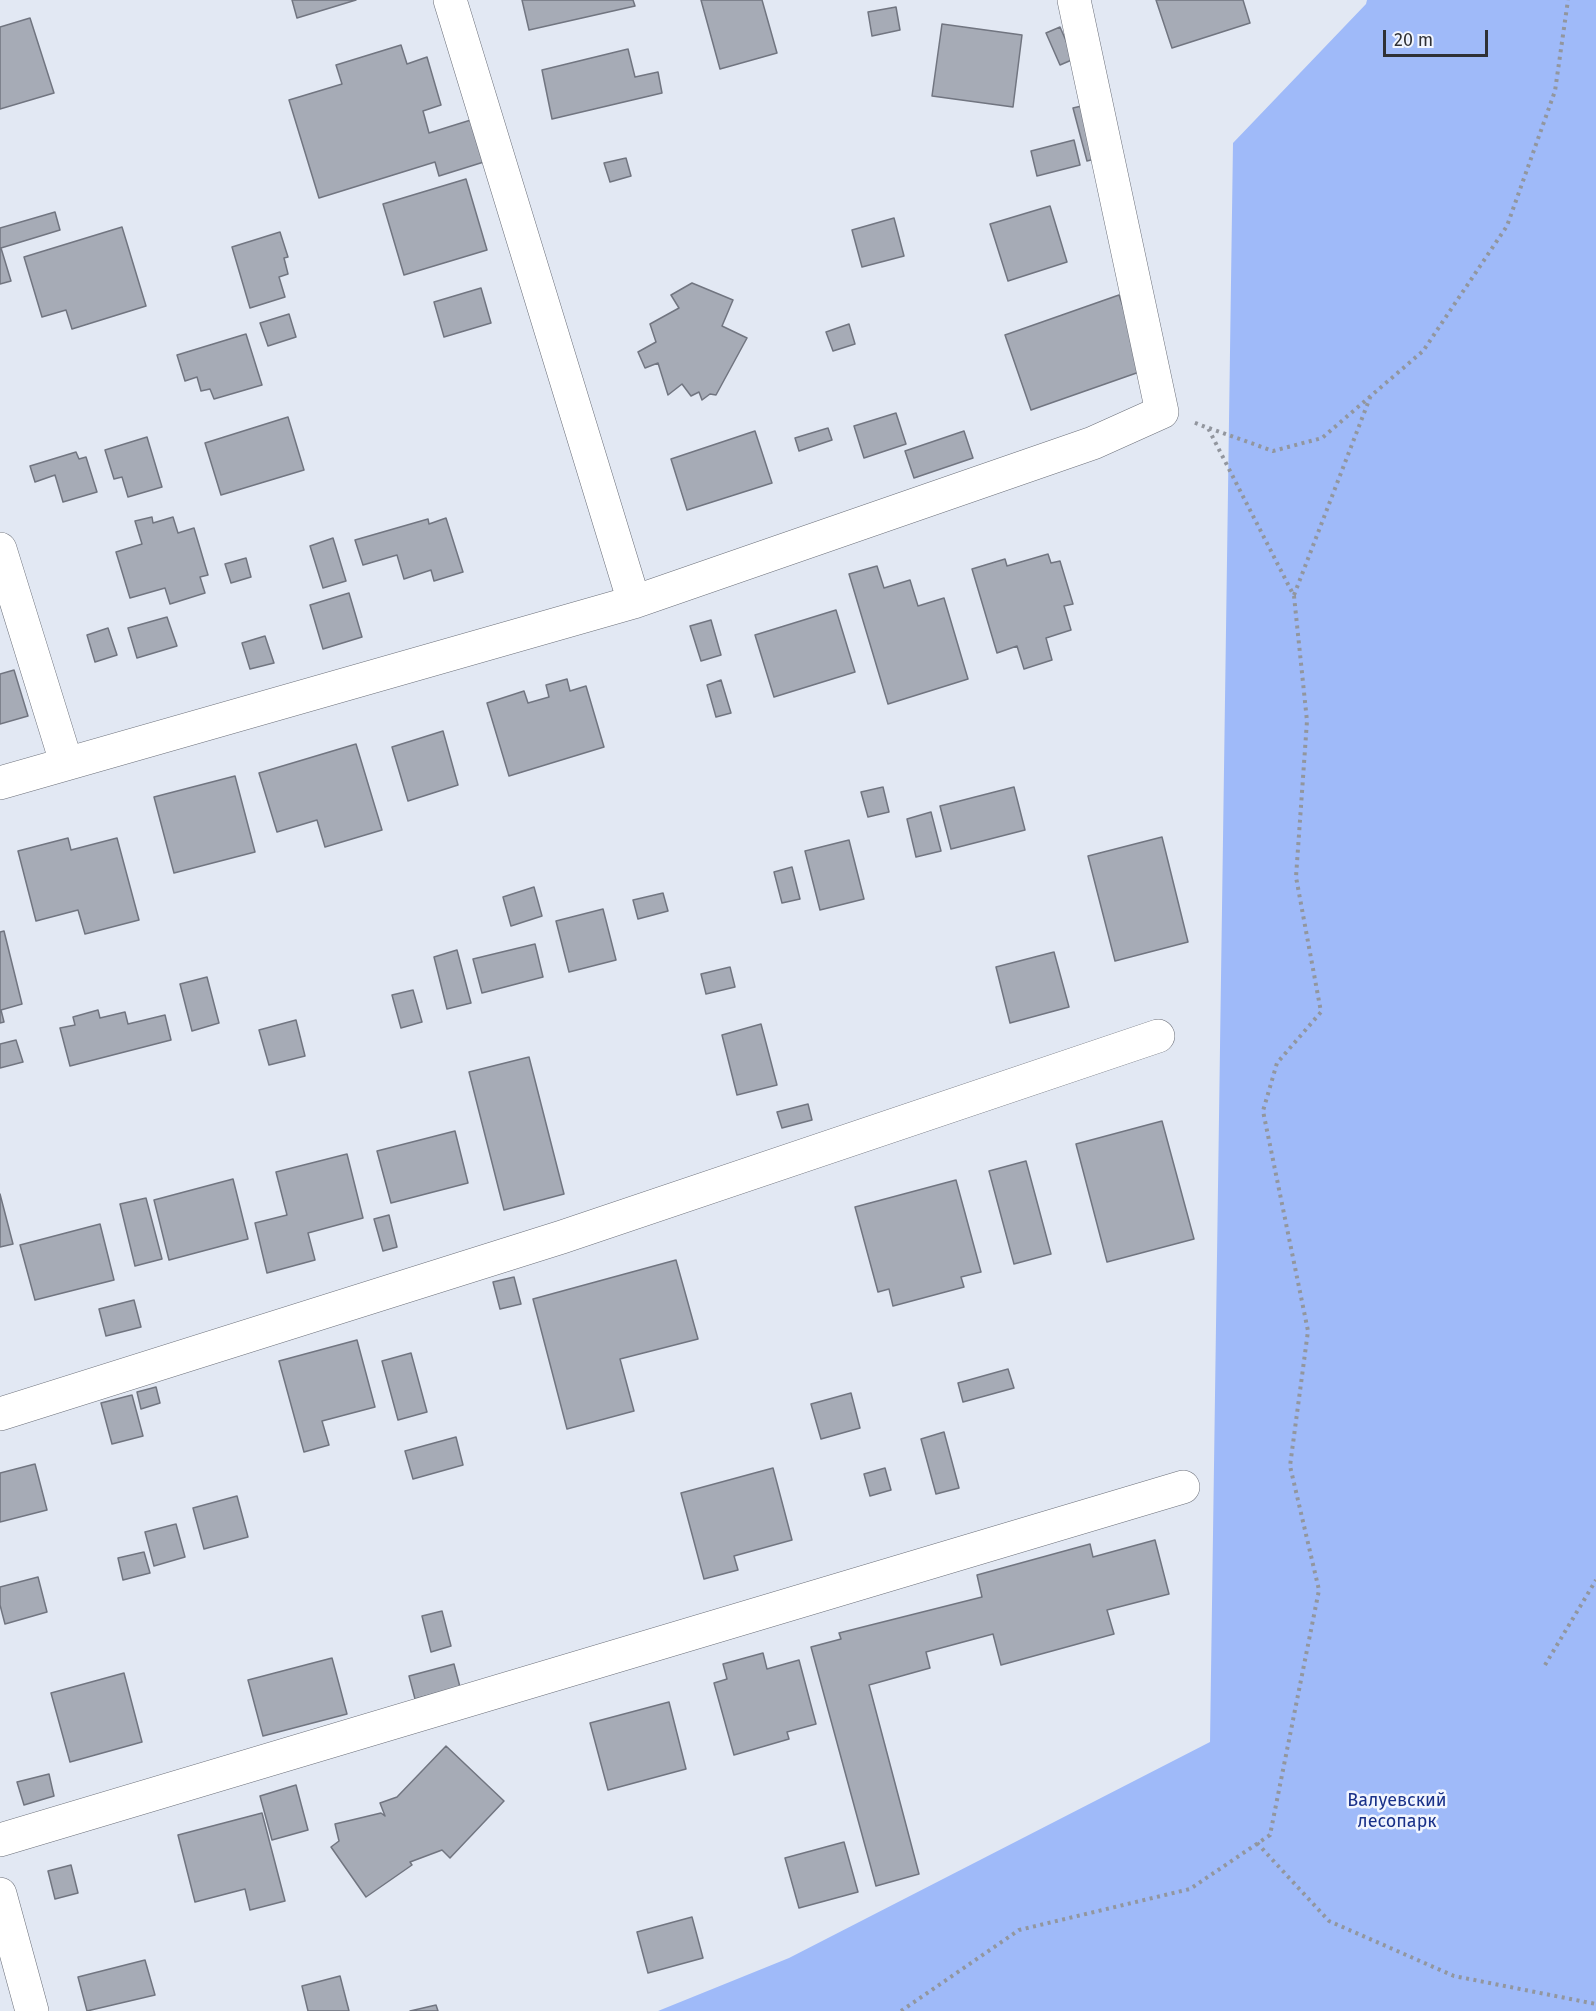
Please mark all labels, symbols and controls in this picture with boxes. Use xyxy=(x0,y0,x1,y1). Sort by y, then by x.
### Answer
scale bar xyxy=(1386,18,1491,56)
text: 20 m xyxy=(1394,29,1433,51)
park label: Валуевский лесопарк xyxy=(1347,1790,1447,1832)

